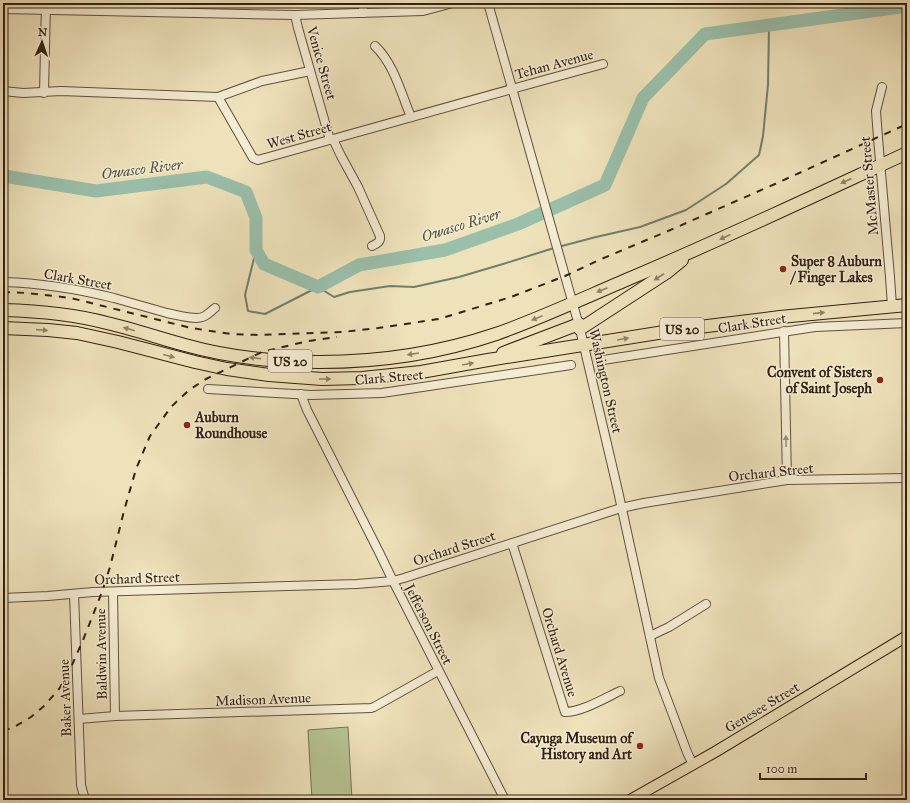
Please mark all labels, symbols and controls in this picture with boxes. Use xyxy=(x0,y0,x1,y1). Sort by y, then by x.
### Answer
north arrow xyxy=(22,22,62,62)
street label: Venice Street xyxy=(303,24,340,102)
text: N xyxy=(37,26,48,39)
street label: Tehan Avenue xyxy=(513,46,595,83)
street label: West Street xyxy=(265,118,333,153)
street label: McMaster Street xyxy=(857,136,882,236)
water label: Owasco River xyxy=(100,155,185,183)
one-way arrow xyxy=(841,178,852,184)
water label: Owasco River xyxy=(419,204,504,246)
one-way arrow xyxy=(719,234,730,240)
place label: Super 8 Auburn / Finger Lakes xyxy=(789,253,882,287)
marker: Super 8 Auburn / Finger Lakes xyxy=(778,264,788,274)
street label: Clark Street xyxy=(43,265,113,294)
one-way arrow xyxy=(654,273,665,281)
one-way arrow xyxy=(596,287,608,293)
street label: Clark Street xyxy=(717,310,787,337)
one-way arrow xyxy=(813,310,825,316)
one-way arrow xyxy=(531,314,543,321)
road number: US 20 xyxy=(660,318,704,340)
one-way arrow xyxy=(36,326,48,333)
one-way arrow xyxy=(122,326,134,332)
street label: Washington Street xyxy=(585,327,626,435)
one-way arrow xyxy=(617,336,629,342)
road number: US 20 xyxy=(268,350,312,372)
one-way arrow xyxy=(406,351,419,357)
one-way arrow xyxy=(163,353,175,359)
one-way arrow xyxy=(249,355,261,361)
one-way arrow xyxy=(462,361,474,367)
place label: Convent of Sisters of Saint Joseph xyxy=(767,364,872,398)
street label: Clark Street xyxy=(354,366,424,389)
marker: Convent of Sisters of Saint Joseph xyxy=(875,375,885,385)
one-way arrow xyxy=(319,376,332,382)
place label: Auburn Roundhouse xyxy=(194,409,267,442)
marker: Auburn Roundhouse xyxy=(182,420,192,430)
one-way arrow xyxy=(783,434,789,447)
street label: Orchard Street xyxy=(728,460,814,485)
street label: Orchard Street xyxy=(411,527,497,570)
street label: Orchard Street xyxy=(94,569,180,588)
street label: Jefferson Street xyxy=(399,579,456,668)
street label: Orchard Avenue xyxy=(538,605,581,699)
street label: Baldwin Avenue xyxy=(92,608,111,700)
street label: Baker Avenue xyxy=(56,659,75,737)
street label: Genesee Street xyxy=(722,678,803,736)
street label: Madison Avenue xyxy=(215,689,312,710)
place label: Cayuga Museum of History and Art xyxy=(520,730,634,764)
marker: Cayuga Museum of History and Art xyxy=(635,741,645,751)
scale bar xyxy=(760,755,866,781)
text: 100 m xyxy=(766,762,797,776)

